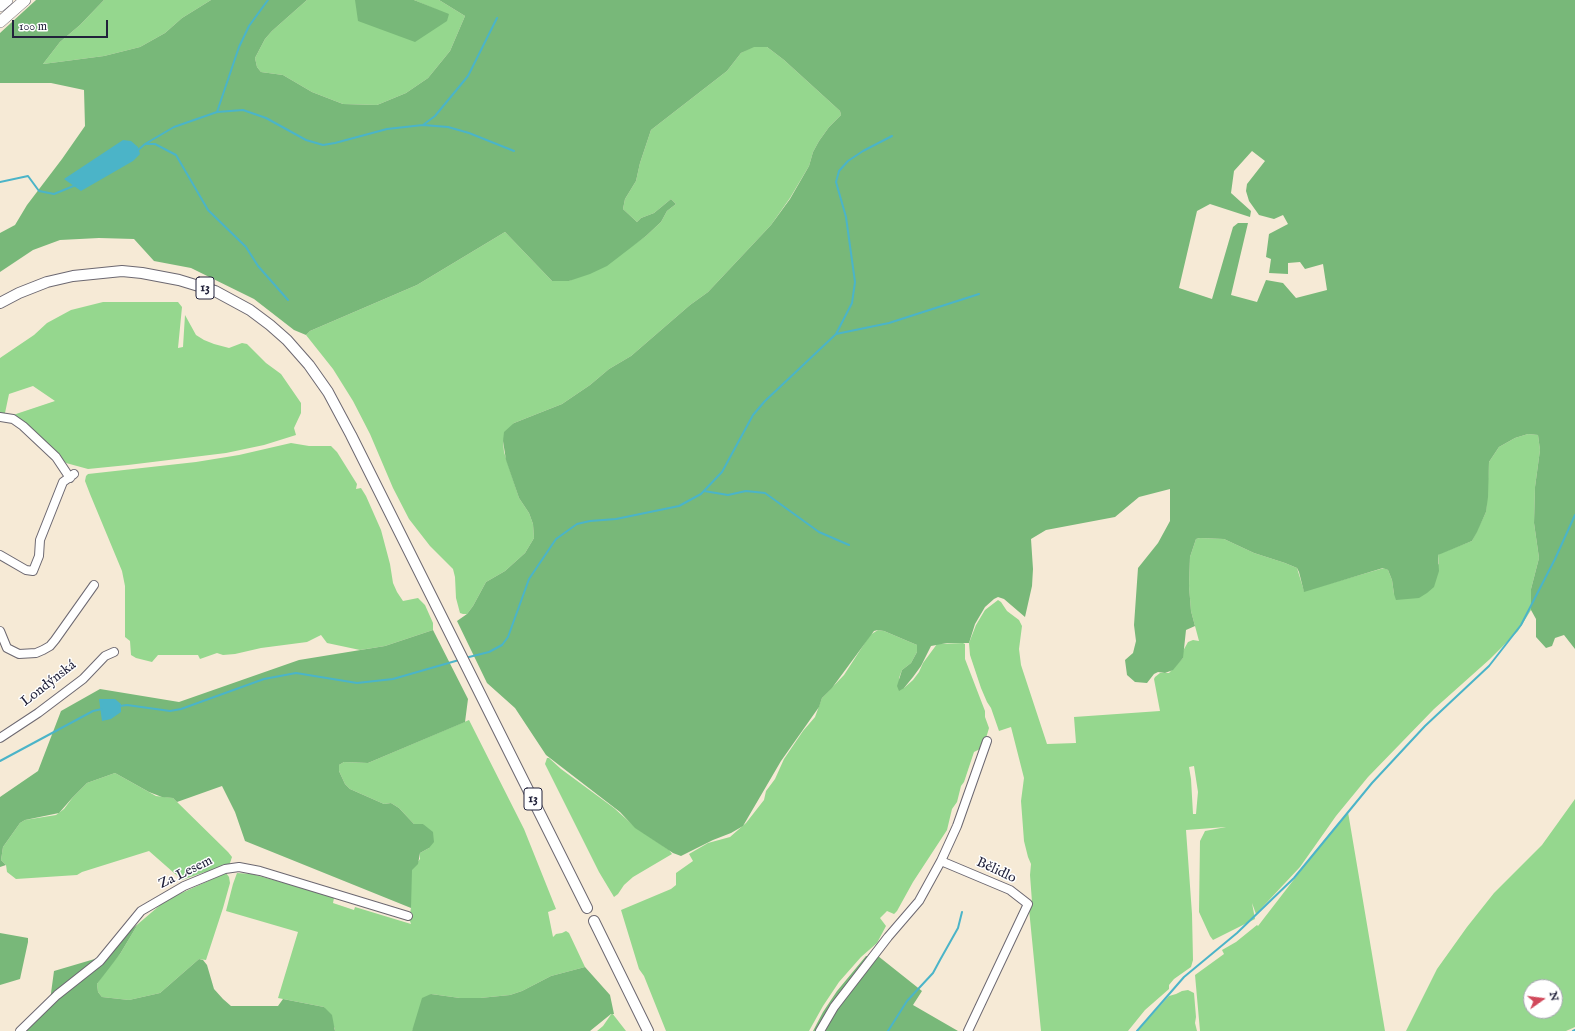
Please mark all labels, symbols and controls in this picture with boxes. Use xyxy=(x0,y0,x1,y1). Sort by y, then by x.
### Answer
scale bar xyxy=(14,12,110,38)
text: 100 m xyxy=(19,19,47,34)
road number: 13 xyxy=(196,277,214,299)
street label: Londýnská xyxy=(18,657,80,711)
road number: 13 xyxy=(524,788,542,810)
street label: Za Lesem xyxy=(156,853,216,893)
street label: Bělidlo xyxy=(973,855,1019,887)
north arrow xyxy=(1523,979,1563,1019)
text: N xyxy=(1546,990,1562,1003)

